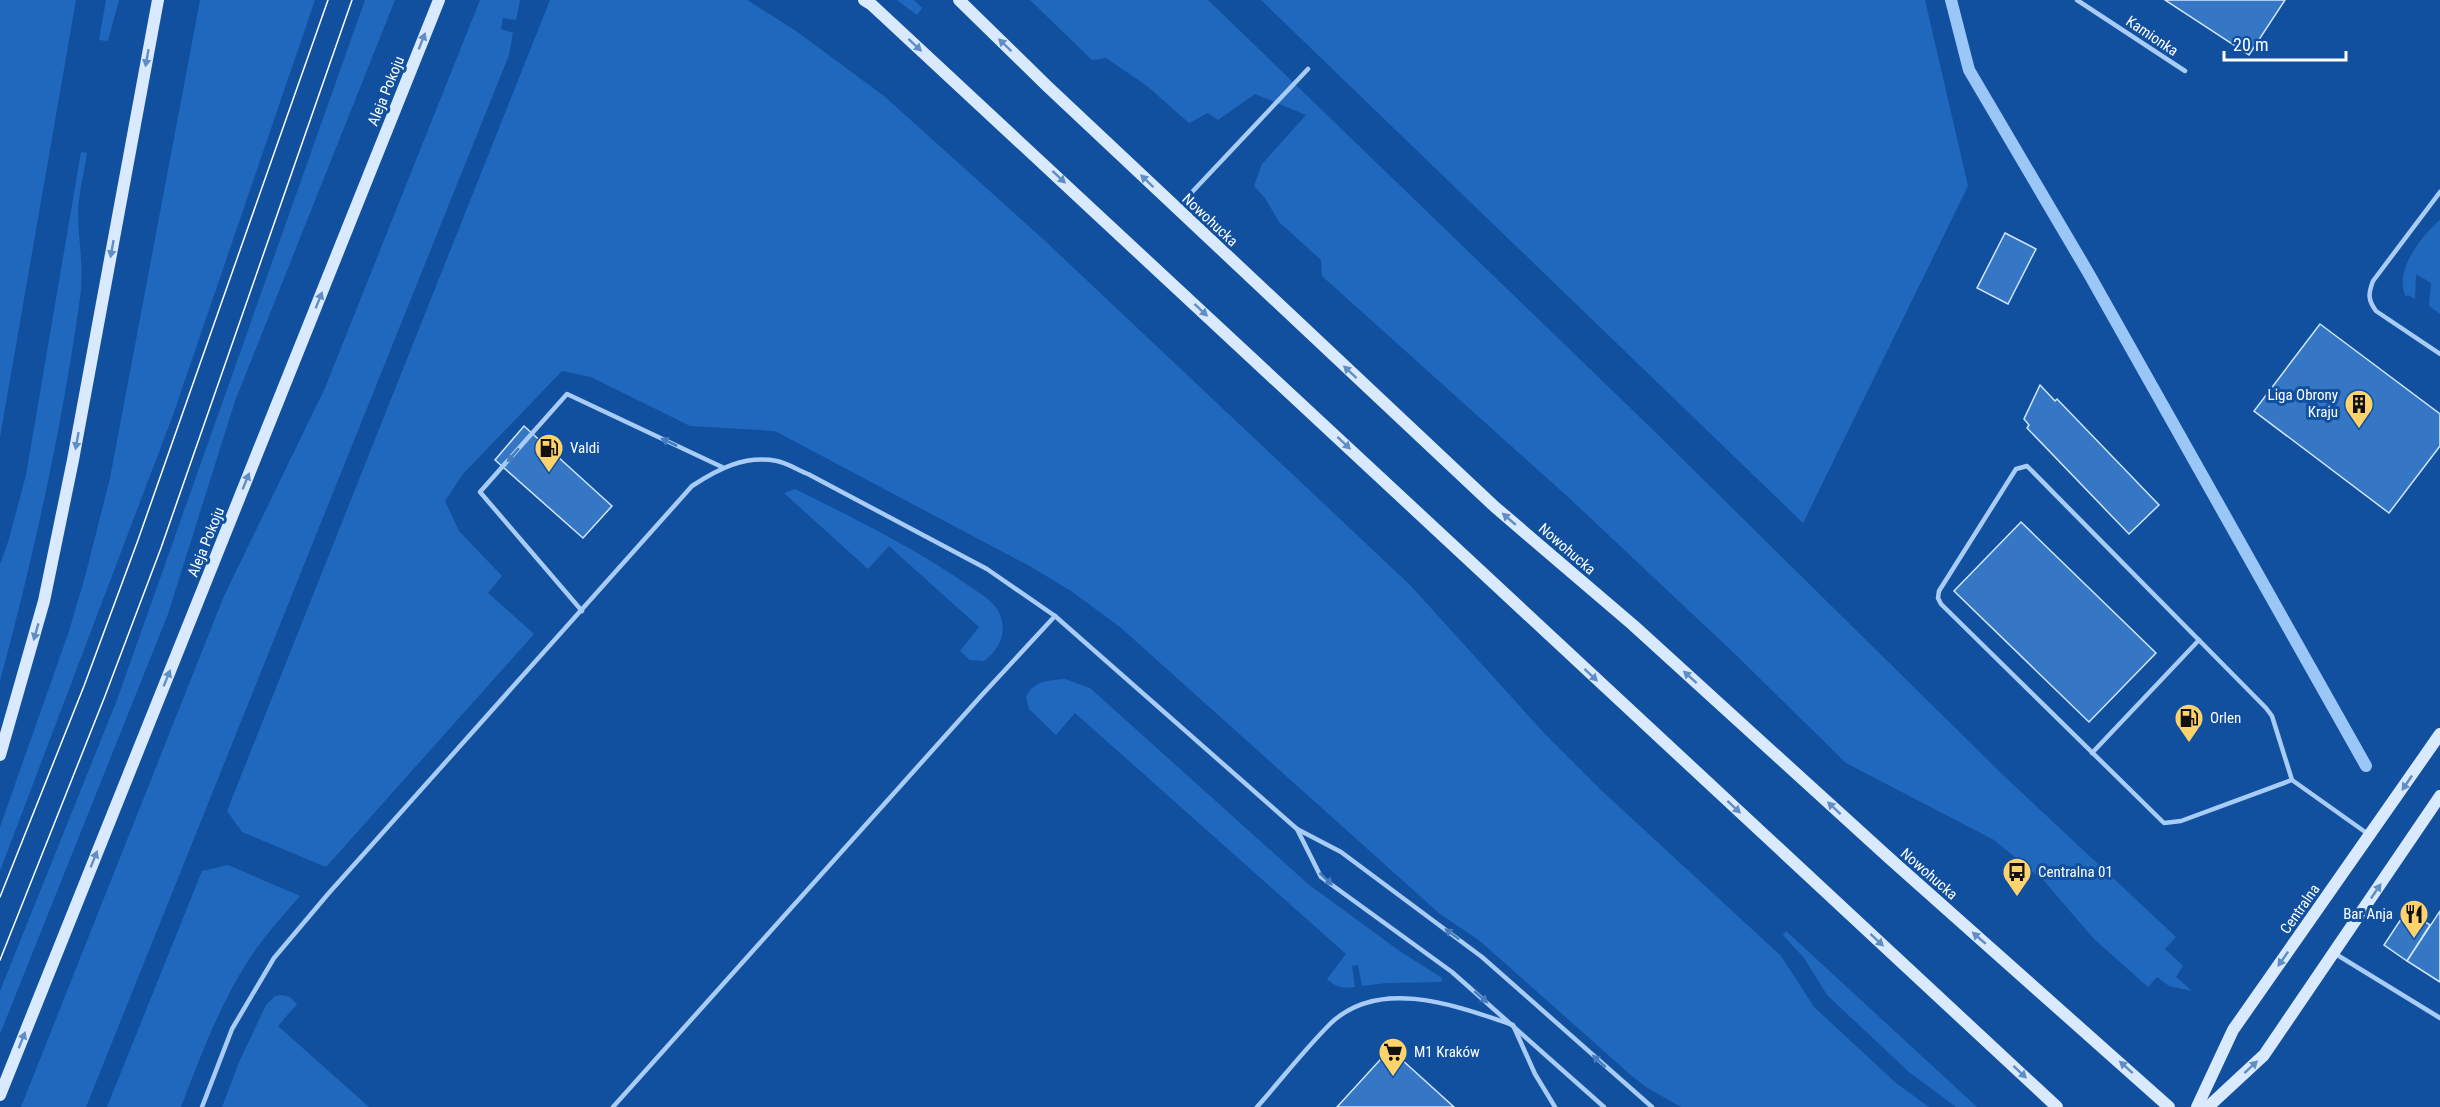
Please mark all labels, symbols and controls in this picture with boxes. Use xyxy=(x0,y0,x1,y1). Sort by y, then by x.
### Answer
street label: Kamionka xyxy=(2123,12,2181,60)
scale bar xyxy=(2224,24,2346,62)
one-way arrow xyxy=(418,32,428,50)
text: 20 m xyxy=(2233,34,2268,55)
one-way arrow xyxy=(908,38,923,52)
one-way arrow xyxy=(998,39,1012,53)
one-way arrow xyxy=(142,48,151,67)
street label: Aleja Pokoju xyxy=(364,53,408,129)
one-way arrow xyxy=(1051,170,1066,184)
one-way arrow xyxy=(1140,174,1155,188)
street label: Nowohucka xyxy=(1178,190,1242,250)
one-way arrow xyxy=(107,240,116,259)
one-way arrow xyxy=(315,291,324,309)
one-way arrow xyxy=(1194,303,1209,317)
one-way arrow xyxy=(1343,365,1358,379)
place label: Liga Obrony Kraju xyxy=(2268,386,2338,421)
building icon: Liga Obrony Kraju xyxy=(2343,388,2375,430)
one-way arrow xyxy=(72,432,81,451)
fuel station icon: Valdi xyxy=(533,432,565,474)
one-way arrow xyxy=(1336,436,1351,450)
one-way arrow xyxy=(661,437,678,446)
place label: Valdi xyxy=(570,439,600,457)
one-way arrow xyxy=(506,447,519,463)
one-way arrow xyxy=(242,472,251,490)
street label: Aleja Pokoju xyxy=(184,504,228,580)
one-way arrow xyxy=(1502,513,1517,526)
street label: Nowohucka xyxy=(1535,519,1599,579)
one-way arrow xyxy=(31,623,40,641)
one-way arrow xyxy=(1584,667,1598,681)
one-way arrow xyxy=(162,669,172,687)
one-way arrow xyxy=(1683,671,1698,684)
fuel station icon: Orlen xyxy=(2173,702,2205,744)
place label: Orlen xyxy=(2210,709,2241,727)
one-way arrow xyxy=(2401,774,2413,790)
one-way arrow xyxy=(1726,800,1741,813)
one-way arrow xyxy=(1827,802,1842,815)
street label: Nowohucka xyxy=(1897,844,1961,904)
one-way arrow xyxy=(89,850,99,868)
bus stop icon: Centralna 01 xyxy=(2001,856,2033,898)
place label: Centralna 01 xyxy=(2038,863,2113,881)
one-way arrow xyxy=(1319,872,1334,886)
street label: Centralna xyxy=(2276,881,2324,937)
one-way arrow xyxy=(2370,884,2382,900)
restaurant icon: Bar Anja xyxy=(2398,898,2430,940)
place label: Bar Anja xyxy=(2343,905,2393,923)
one-way arrow xyxy=(1444,929,1459,941)
one-way arrow xyxy=(1972,931,1987,945)
one-way arrow xyxy=(1869,933,1884,946)
one-way arrow xyxy=(2277,951,2289,967)
one-way arrow xyxy=(1473,990,1488,1003)
one-way arrow xyxy=(17,1031,27,1049)
supermarket icon: M1 Kraków xyxy=(1377,1036,1409,1078)
place label: M1 Kraków xyxy=(1414,1043,1480,1061)
one-way arrow xyxy=(1592,1055,1607,1068)
one-way arrow xyxy=(2118,1060,2133,1074)
one-way arrow xyxy=(2243,1060,2258,1074)
one-way arrow xyxy=(2012,1065,2027,1078)

